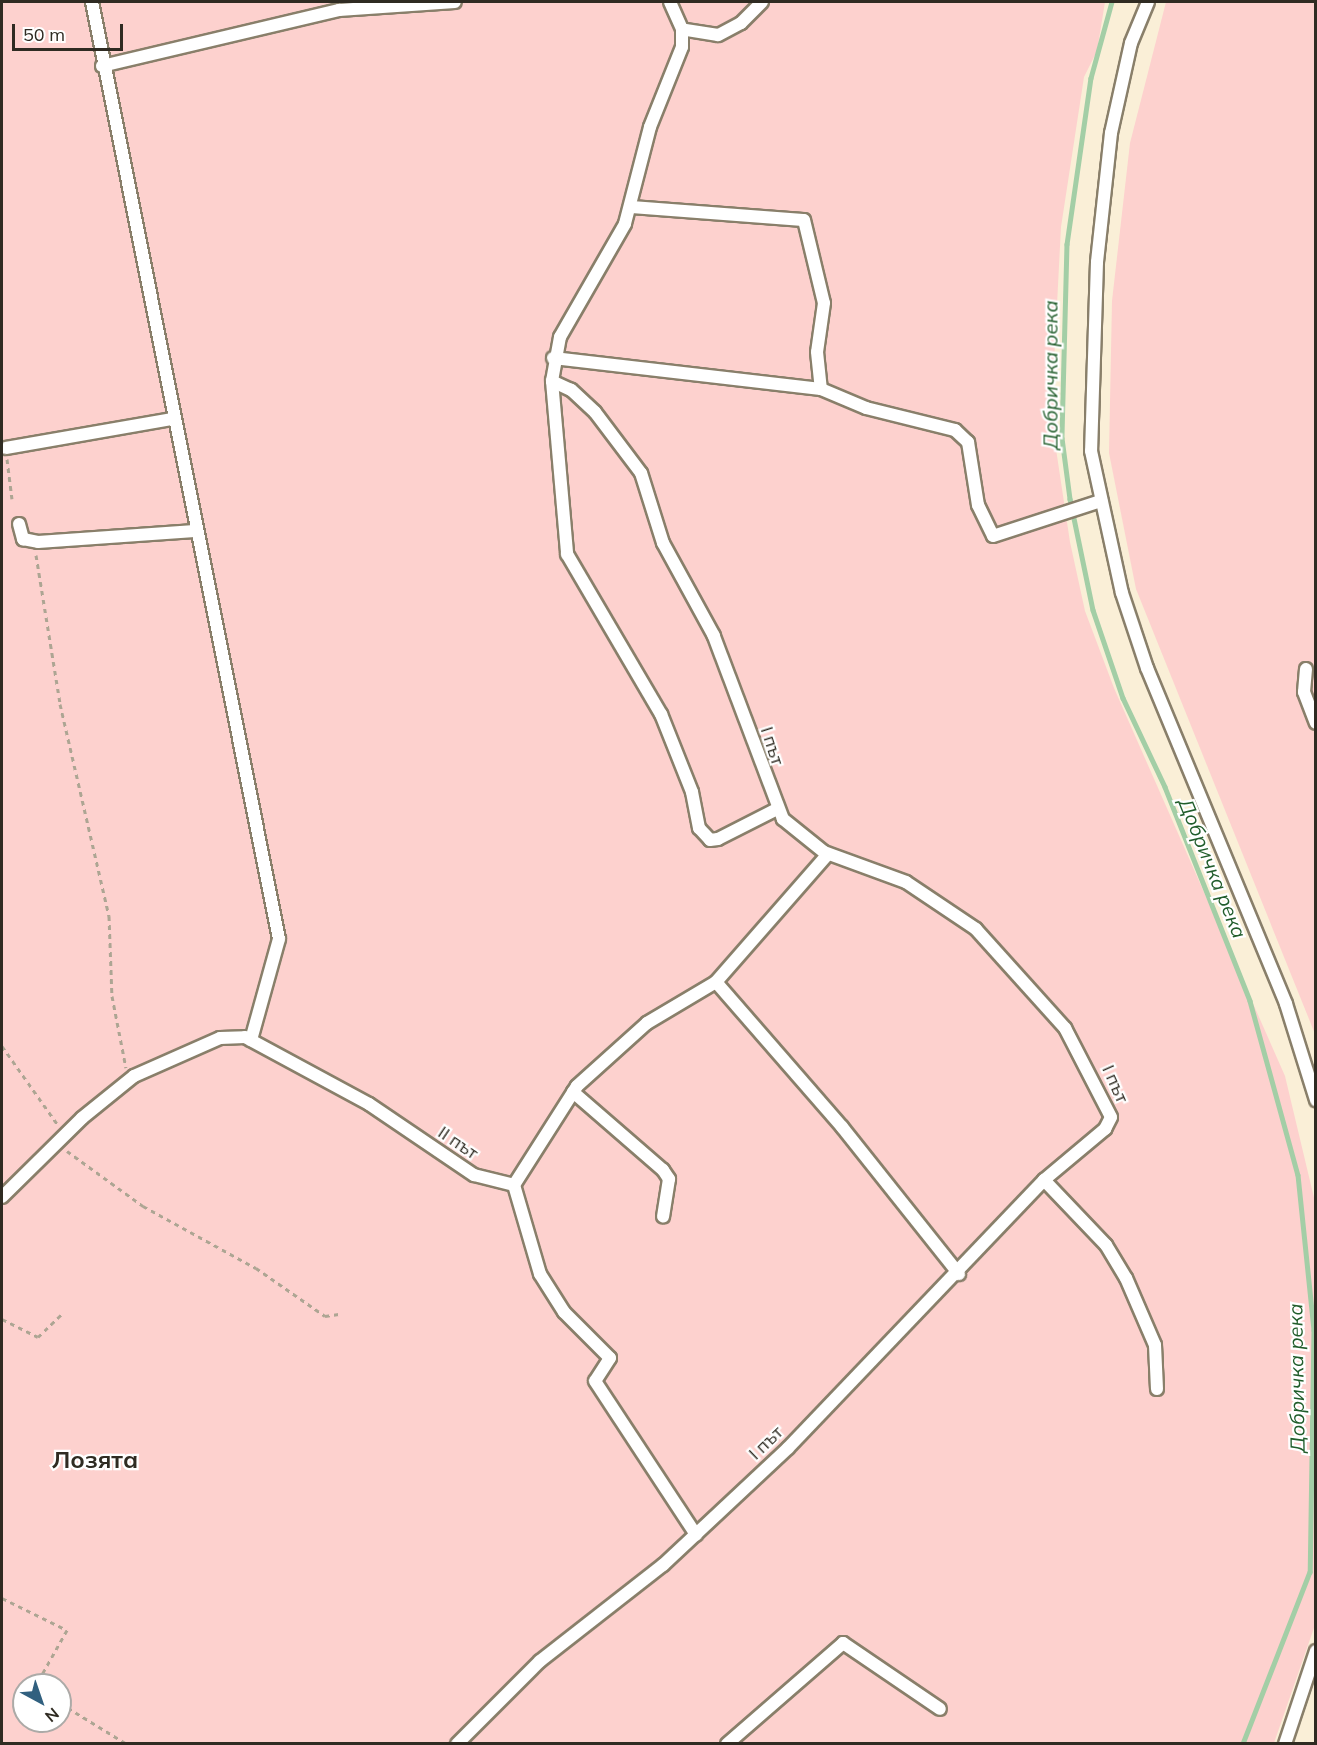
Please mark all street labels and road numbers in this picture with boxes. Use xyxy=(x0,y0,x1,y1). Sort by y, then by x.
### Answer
street label: І път xyxy=(756,724,788,768)
street label: І път xyxy=(1097,1062,1133,1106)
street label: ІІ път xyxy=(434,1122,482,1164)
street label: І път xyxy=(744,1422,788,1464)

